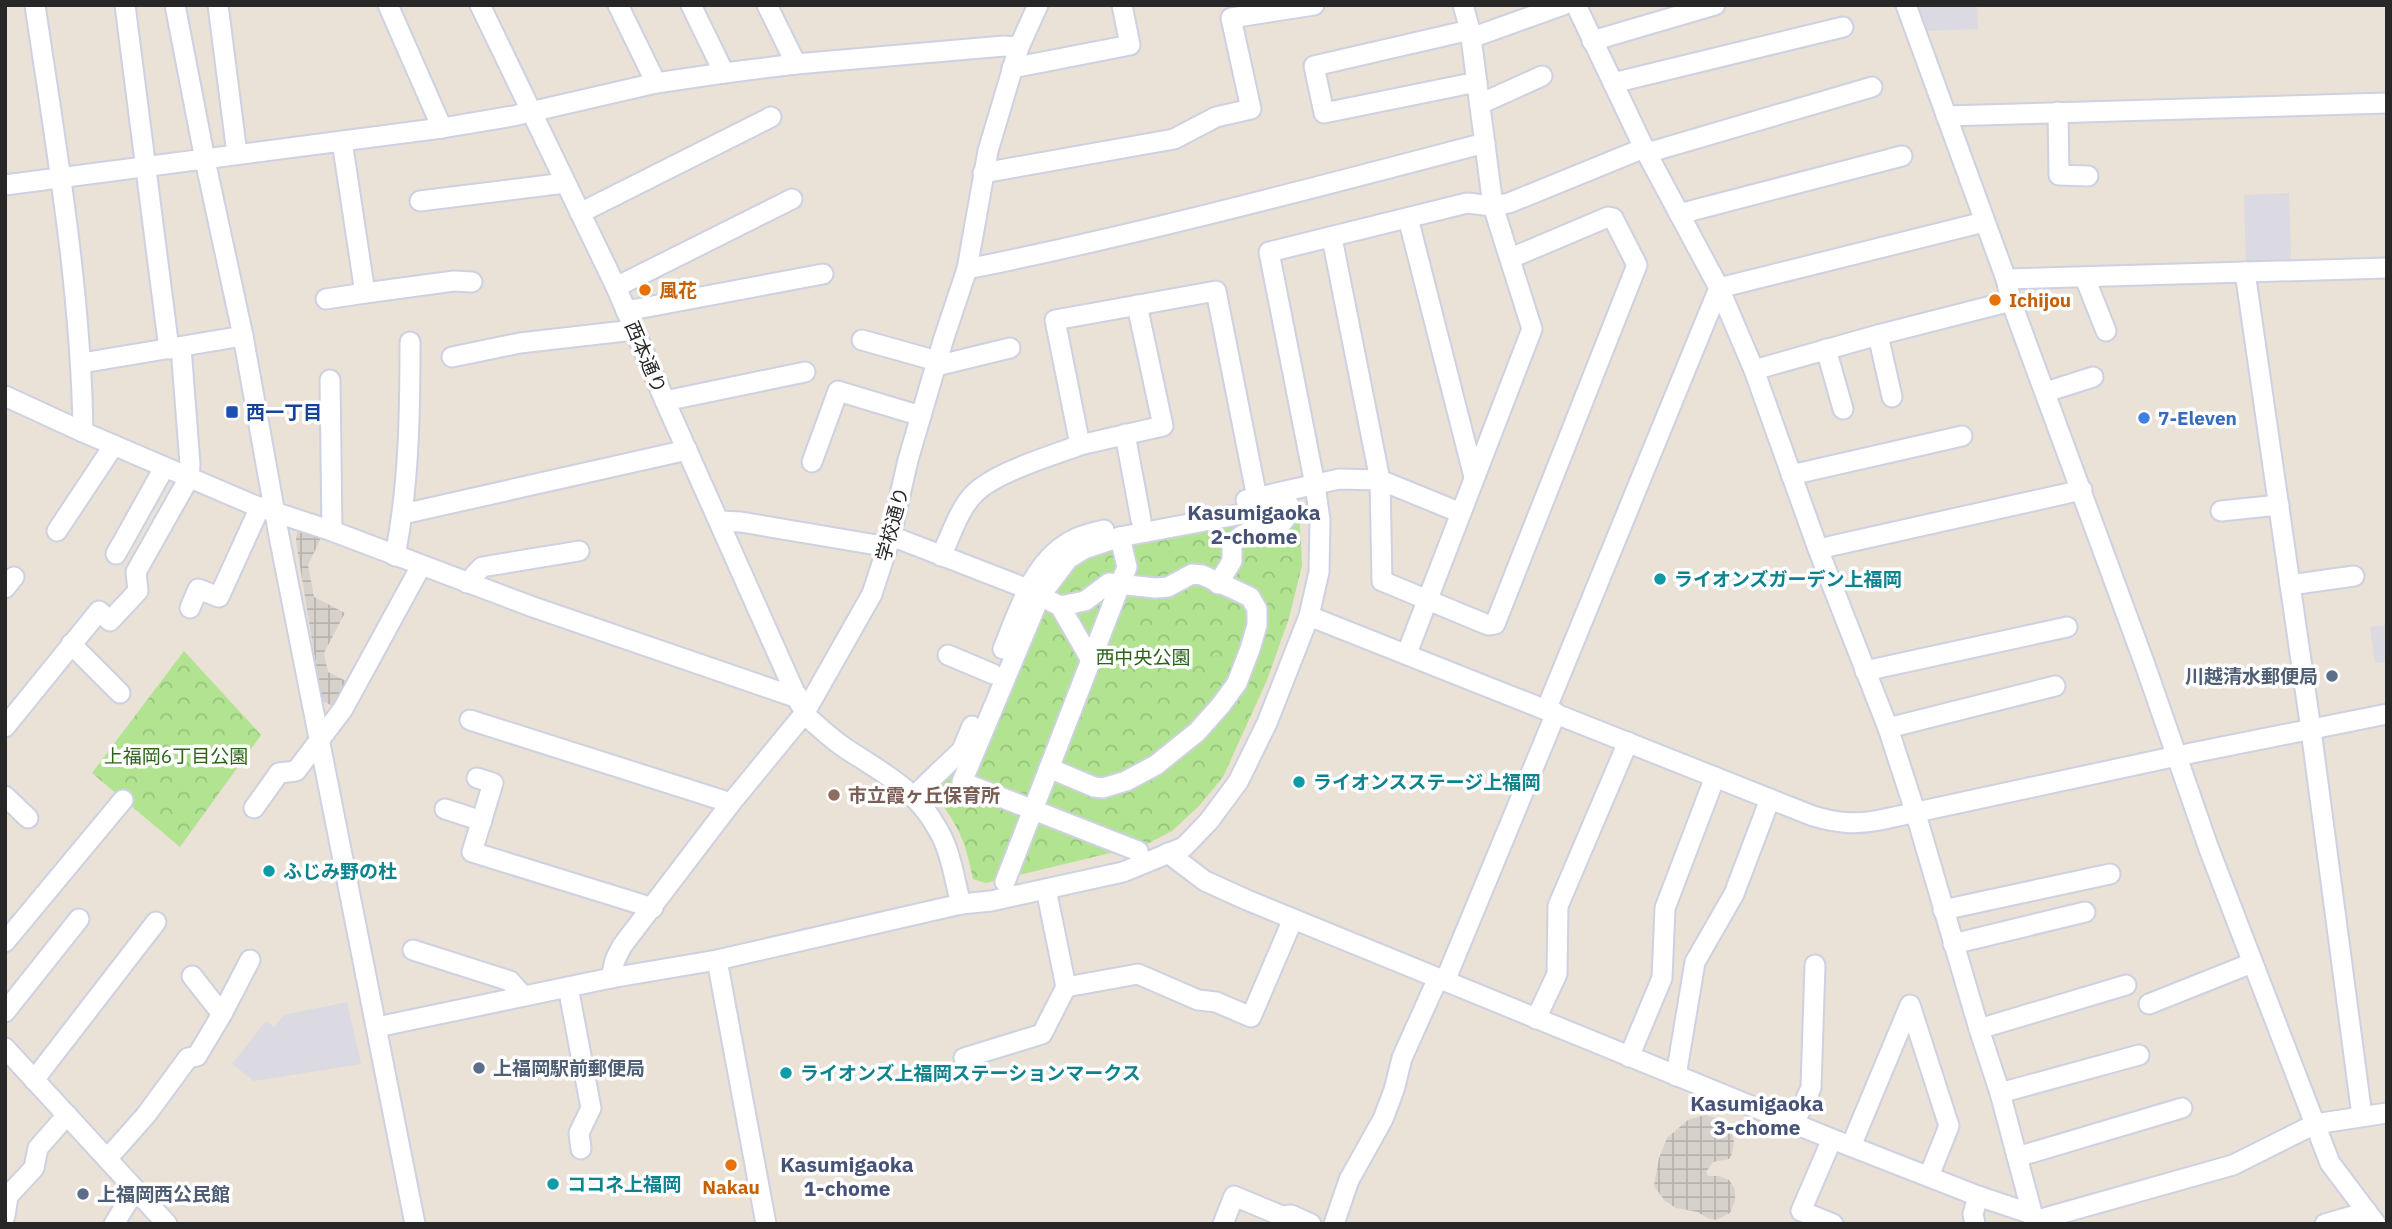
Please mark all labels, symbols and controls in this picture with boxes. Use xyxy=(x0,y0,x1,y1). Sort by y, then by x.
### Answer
place label: 風花 xyxy=(659,278,697,302)
marker: 風花 xyxy=(637,282,653,298)
place label: Ichijou xyxy=(2009,288,2071,312)
marker: Ichijou xyxy=(1987,292,2003,308)
street label: 西本通り xyxy=(620,317,672,397)
place label: 西一丁目 xyxy=(246,400,322,424)
marker: 西一丁目 xyxy=(224,404,240,420)
place label: 7-Eleven xyxy=(2158,406,2237,430)
marker: 7-Eleven xyxy=(2136,410,2152,426)
street label: 学校通り xyxy=(871,484,913,564)
district label: Kasumigaoka 2-chome xyxy=(1187,498,1321,550)
place label: ライオンズガーデン上福岡 xyxy=(1674,567,1902,591)
marker: ライオンズガーデン上福岡 xyxy=(1652,571,1668,587)
park label: 西中央公園 xyxy=(1095,645,1191,669)
place label: 川越清水郵便局 xyxy=(2185,664,2318,688)
marker: 川越清水郵便局 xyxy=(2324,668,2340,684)
park label: 上福岡6丁目公園 xyxy=(104,744,248,768)
place label: ライオンスステージ上福岡 xyxy=(1313,770,1540,794)
marker: ライオンスステージ上福岡 xyxy=(1291,774,1307,790)
place label: 市立霞ヶ丘保育所 xyxy=(848,783,1000,807)
marker: 市立霞ヶ丘保育所 xyxy=(826,787,842,803)
place label: ふじみ野の杜 xyxy=(283,859,397,883)
marker: ふじみ野の杜 xyxy=(261,863,277,879)
place label: 上福岡駅前郵便局 xyxy=(493,1056,645,1080)
marker: 上福岡駅前郵便局 xyxy=(471,1060,487,1076)
place label: ライオンズ上福岡ステーションマークス xyxy=(800,1061,1141,1085)
marker: ライオンズ上福岡ステーションマークス xyxy=(778,1065,794,1081)
district label: Kasumigaoka 3-chome xyxy=(1690,1089,1824,1141)
district label: Kasumigaoka 1-chome xyxy=(780,1150,914,1202)
marker: Nakau xyxy=(723,1157,739,1173)
place label: ココネ上福岡 xyxy=(567,1172,681,1196)
place label: Nakau xyxy=(702,1175,760,1199)
marker: ココネ上福岡 xyxy=(545,1176,561,1192)
place label: 上福岡西公民館 xyxy=(97,1182,230,1206)
marker: 上福岡西公民館 xyxy=(75,1186,91,1202)

